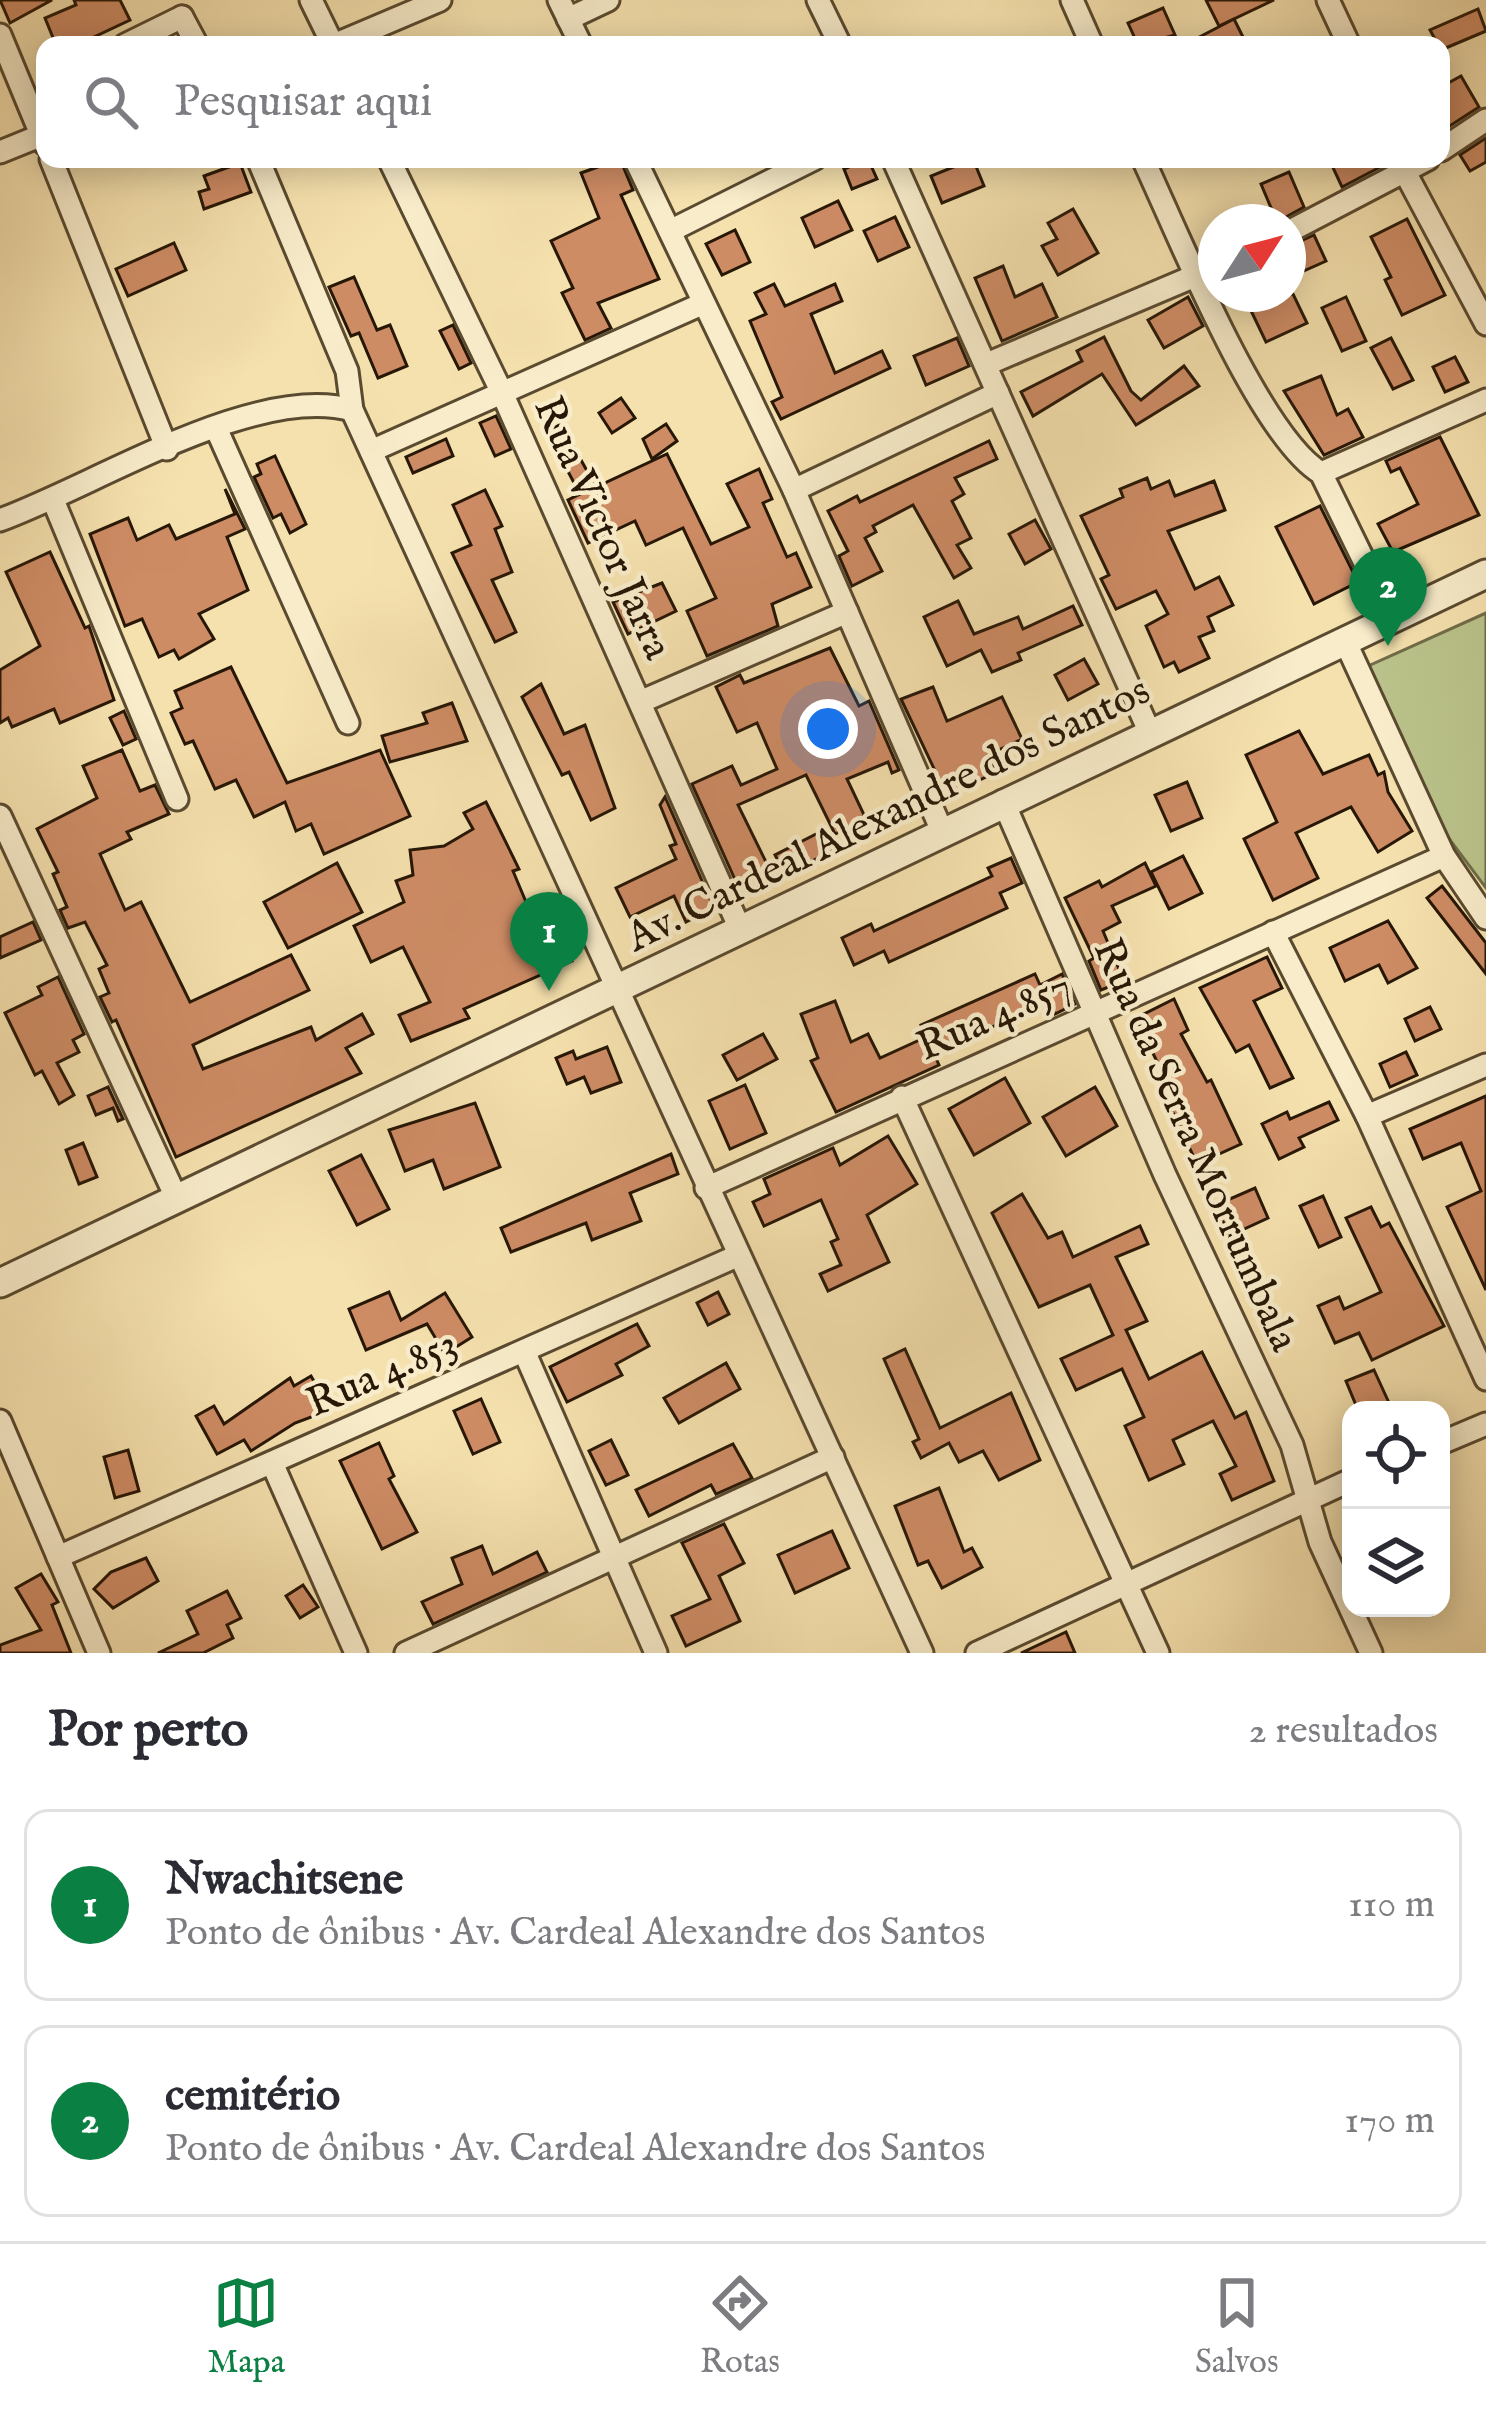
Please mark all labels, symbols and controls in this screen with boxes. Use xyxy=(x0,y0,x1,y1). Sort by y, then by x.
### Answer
search box xyxy=(36,36,1450,168)
icon: search xyxy=(78,69,144,135)
text: Pesquisar aqui xyxy=(174,74,432,131)
north arrow xyxy=(1198,204,1306,312)
street label: Rua Victor Jarra xyxy=(520,389,684,669)
pin: 2 xyxy=(1349,547,1427,646)
street label: Av. Cardeal Alexandre dos Santos xyxy=(617,665,1159,966)
your location xyxy=(798,699,858,759)
pin: 1 xyxy=(510,892,588,991)
street label: Rua da Serra Morrumbala xyxy=(1080,931,1310,1361)
street label: Rua 4.857 xyxy=(909,960,1080,1074)
street label: Rua 4.853 xyxy=(299,1318,466,1431)
map controls xyxy=(1342,1401,1450,1617)
button: locate xyxy=(1342,1401,1450,1509)
button: layers xyxy=(1342,1509,1450,1617)
text: Por perto xyxy=(48,1699,248,1764)
text: 2 resultados xyxy=(1249,1707,1438,1756)
text: Nwachitsene xyxy=(165,1852,403,1909)
text: 1 xyxy=(83,1881,97,1930)
text: 110 m xyxy=(1348,1881,1435,1930)
text: Ponto de ônibus · Av. Cardeal Alexandre dos Santos xyxy=(165,1909,985,1958)
text: cemitério xyxy=(165,2068,340,2125)
text: 2 xyxy=(81,2097,99,2146)
text: 170 m xyxy=(1344,2097,1435,2146)
text: Ponto de ônibus · Av. Cardeal Alexandre dos Santos xyxy=(165,2125,985,2174)
tab: Mapa xyxy=(208,2270,285,2384)
tab: Rotas xyxy=(700,2270,780,2384)
tab: Salvos xyxy=(1195,2270,1278,2384)

